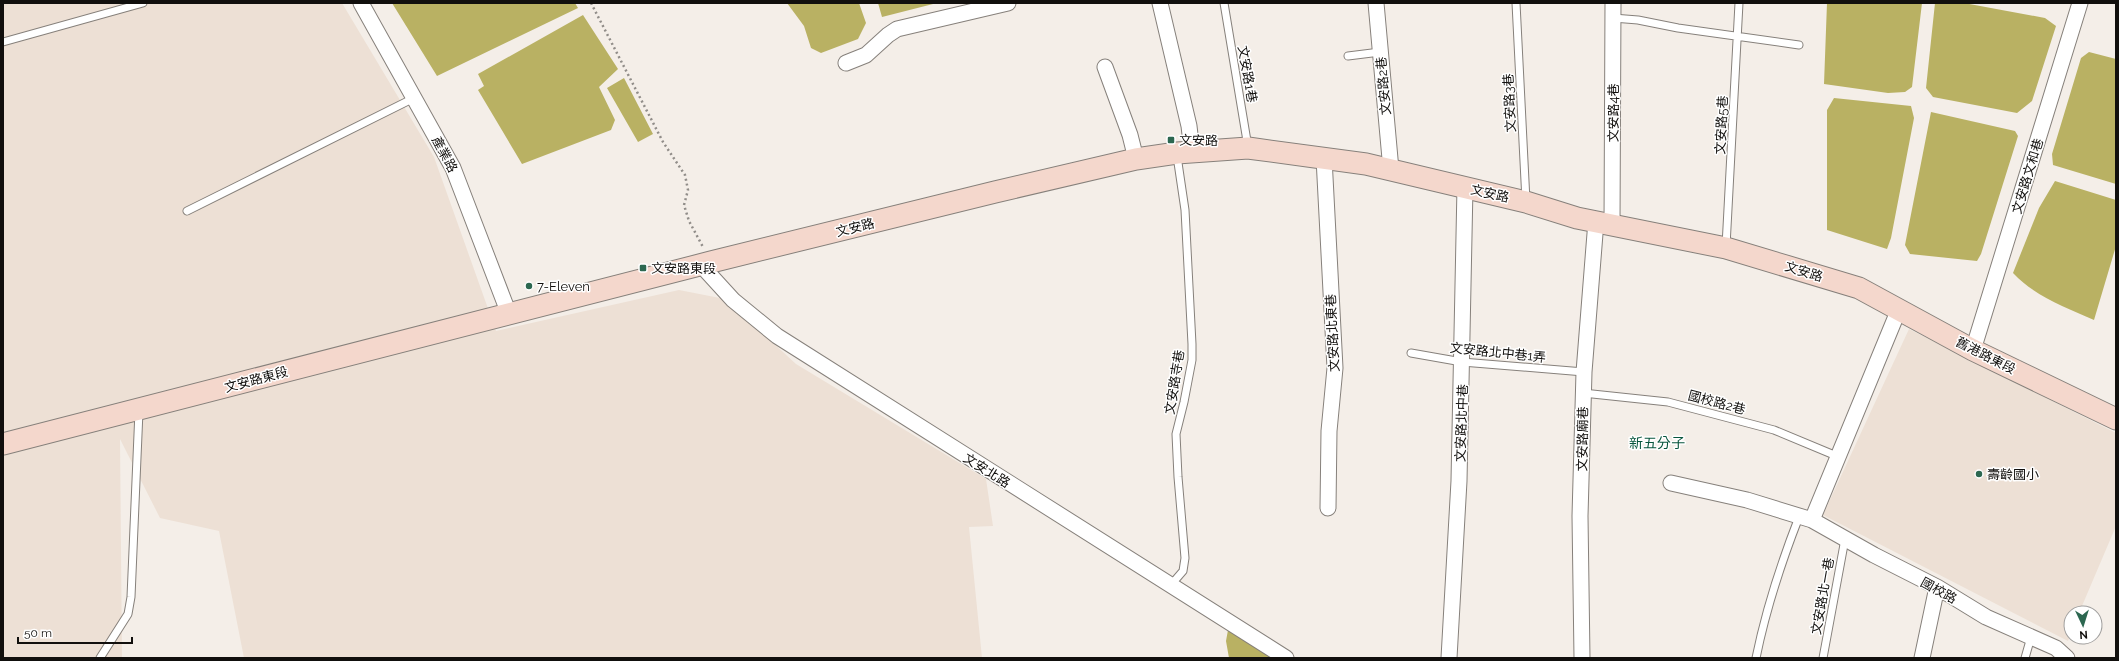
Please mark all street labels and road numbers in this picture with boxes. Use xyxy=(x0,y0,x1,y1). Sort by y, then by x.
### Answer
street label: 文安路1巷 xyxy=(1235,44,1260,104)
street label: 文安路2巷 xyxy=(1373,56,1394,116)
street label: 文安路3巷 xyxy=(1500,73,1519,133)
street label: 文安路4巷 xyxy=(1606,83,1621,143)
street label: 文安路5巷 xyxy=(1712,95,1731,155)
street label: 產業路 xyxy=(429,133,460,175)
street label: 文安路文和巷 xyxy=(2009,137,2046,216)
street label: 文安路 xyxy=(1469,182,1511,205)
street label: 文安路 xyxy=(834,215,876,239)
street label: 文安路 xyxy=(1783,259,1825,284)
street label: 文安路北東巷 xyxy=(1323,294,1342,372)
street label: 舊港路東段 xyxy=(1953,334,2018,377)
street label: 文安路北中巷1弄 xyxy=(1449,340,1547,365)
street label: 文安路寺巷 xyxy=(1162,349,1187,415)
street label: 文安路東段 xyxy=(223,364,289,395)
street label: 文安路北中巷 xyxy=(1453,384,1470,462)
street label: 國校路2巷 xyxy=(1687,388,1747,417)
street label: 文安路廟巷 xyxy=(1574,406,1591,472)
street label: 文安北路 xyxy=(961,450,1013,491)
street label: 文安路北一巷 xyxy=(1808,556,1837,636)
street label: 國校路 xyxy=(1918,574,1959,606)

